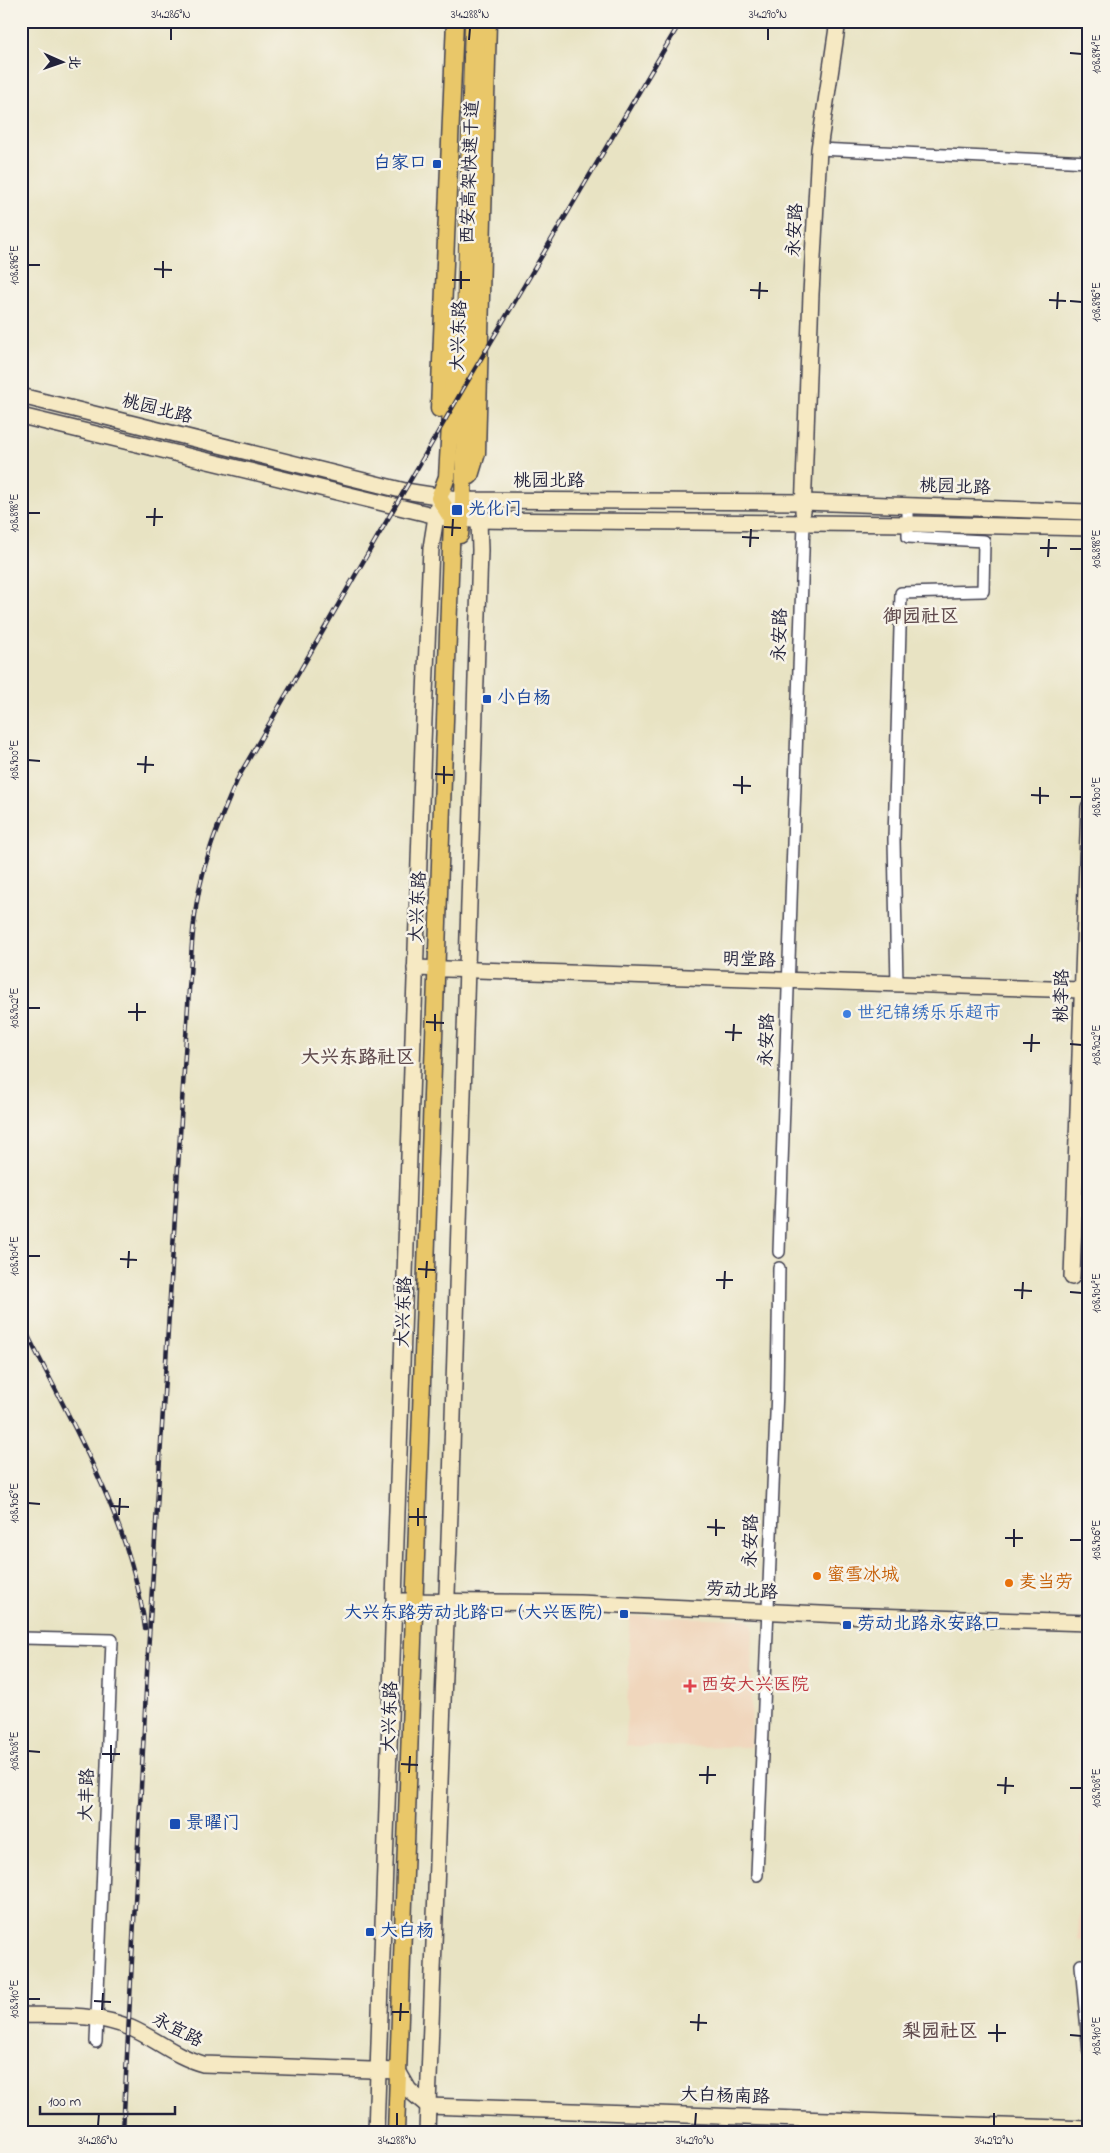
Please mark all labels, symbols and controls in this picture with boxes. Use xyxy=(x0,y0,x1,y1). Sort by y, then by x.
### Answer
text: 34.286°N xyxy=(151,6,191,24)
text: 34.288°N xyxy=(451,6,489,24)
text: 34.290°N xyxy=(749,6,787,24)
text: 108.894°E xyxy=(1088,34,1106,74)
north arrow xyxy=(38,38,88,88)
text: 北 xyxy=(63,55,84,70)
street label: 西安高架快速干道 xyxy=(455,100,487,244)
place label: 白家口 xyxy=(373,151,427,177)
marker: 白家口 xyxy=(431,158,443,170)
street label: 永安路 xyxy=(782,202,810,258)
text: 108.896°E xyxy=(6,245,24,285)
text: 108.896°E xyxy=(1088,282,1106,322)
street label: 大兴东路 xyxy=(446,300,474,372)
street label: 桃园北路 xyxy=(119,389,195,431)
street label: 桃园北路 xyxy=(513,469,585,495)
street label: 桃园北路 xyxy=(919,474,991,502)
text: 108.898°E xyxy=(6,493,24,533)
place label: 光化门 xyxy=(468,497,522,523)
marker: 光化门 xyxy=(450,503,464,517)
text: 108.898°E xyxy=(1088,529,1106,569)
district label: 御园社区 xyxy=(883,604,959,631)
street label: 永安路 xyxy=(767,608,795,662)
place label: 小白杨 xyxy=(497,686,551,712)
marker: 小白杨 xyxy=(481,693,493,705)
text: 108.900°E xyxy=(6,740,24,780)
text: 108.900°E xyxy=(1088,777,1106,817)
street label: 大兴东路 xyxy=(404,870,434,944)
street label: 明堂路 xyxy=(722,947,776,975)
street label: 桃李路 xyxy=(1050,969,1076,1023)
text: 108.902°E xyxy=(6,987,24,1029)
place label: 世纪锦绣乐乐超市 xyxy=(857,1001,1001,1027)
marker: 世纪锦绣乐乐超市 xyxy=(841,1008,853,1020)
street label: 永安路 xyxy=(754,1013,782,1067)
text: 108.902°E xyxy=(1088,1024,1106,1066)
district label: 大兴东路社区 xyxy=(301,1045,415,1072)
text: 108.904°E xyxy=(6,1236,24,1276)
text: 108.904°E xyxy=(1088,1273,1106,1313)
street label: 大兴东路 xyxy=(391,1276,419,1348)
text: 108.906°E xyxy=(6,1483,24,1523)
street label: 永安路 xyxy=(738,1514,766,1568)
text: 108.906°E xyxy=(1088,1520,1106,1560)
place label: 蜜雪冰城 xyxy=(827,1563,899,1589)
marker: 蜜雪冰城 xyxy=(811,1570,823,1582)
place label: 麦当劳 xyxy=(1019,1570,1073,1596)
street label: 劳动北路 xyxy=(705,1577,779,1607)
marker: 麦当劳 xyxy=(1003,1577,1015,1589)
place label: 大兴东路劳动北路口（大兴医院） xyxy=(344,1601,614,1627)
marker: 大兴东路劳动北路口（大兴医院） xyxy=(618,1608,630,1620)
place label: 劳动北路永安路口 xyxy=(857,1612,1001,1638)
marker: 劳动北路永安路口 xyxy=(841,1619,853,1631)
place label: 西安大兴医院 xyxy=(701,1673,809,1699)
marker: 西安大兴医院 xyxy=(683,1679,697,1693)
street label: 大兴东路 xyxy=(377,1681,405,1753)
text: 108.908°E xyxy=(6,1731,24,1771)
street label: 大丰路 xyxy=(74,1768,102,1822)
text: 108.908°E xyxy=(1088,1768,1106,1808)
place label: 景曜门 xyxy=(186,1811,240,1837)
marker: 景曜门 xyxy=(168,1817,182,1831)
place label: 大白杨 xyxy=(380,1919,434,1945)
marker: 大白杨 xyxy=(364,1926,376,1938)
text: 108.910°E xyxy=(6,1979,24,2019)
street label: 永宜路 xyxy=(147,2007,207,2055)
text: 108.910°E xyxy=(1088,2016,1106,2056)
district label: 梨园社区 xyxy=(902,2019,978,2046)
street label: 大白杨南路 xyxy=(680,2082,770,2112)
scale bar xyxy=(40,2083,175,2115)
text: 100 m xyxy=(48,2091,81,2113)
text: 34.286°N xyxy=(78,2132,118,2150)
text: 34.288°N xyxy=(378,2132,416,2150)
text: 34.290°N xyxy=(676,2132,714,2150)
text: 34.292°N xyxy=(974,2132,1014,2150)

